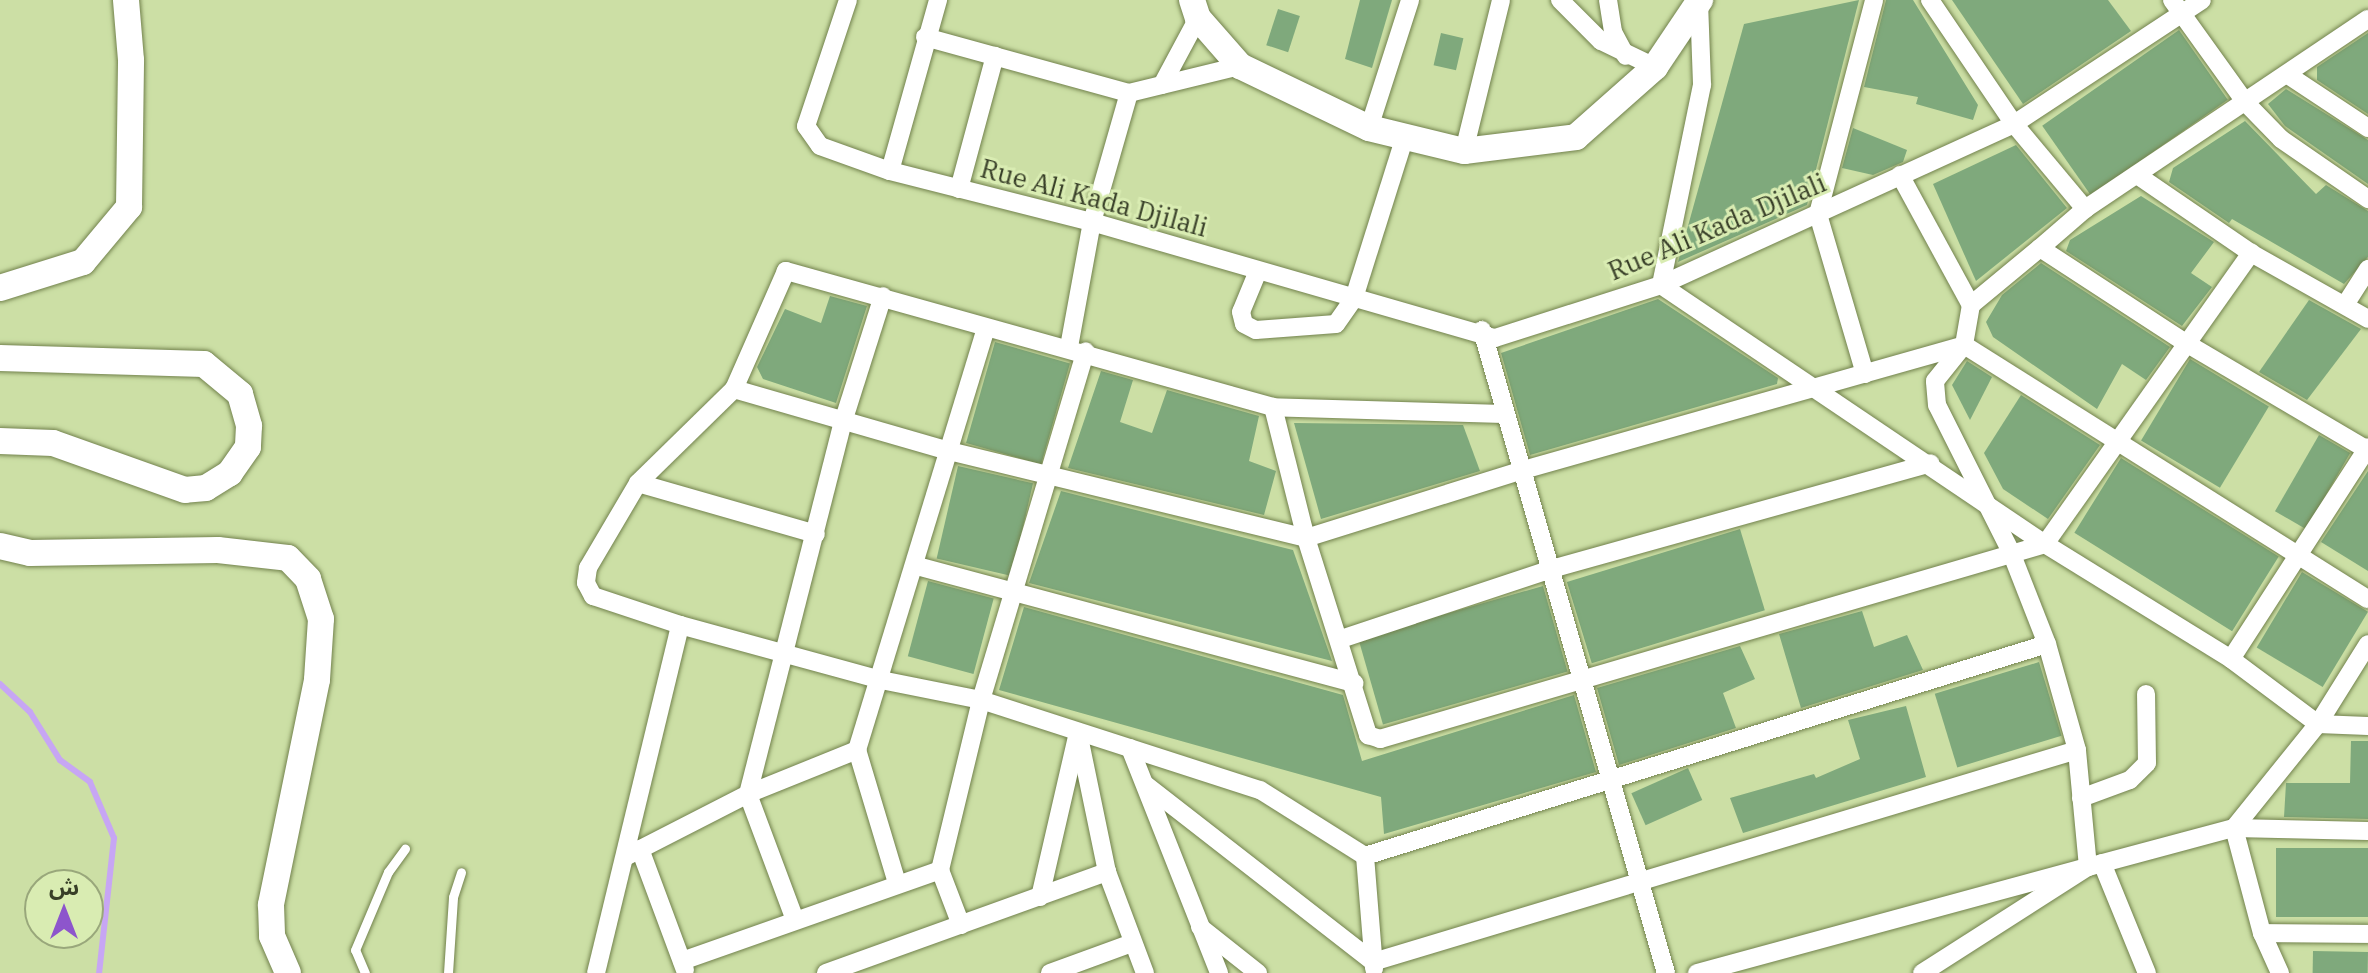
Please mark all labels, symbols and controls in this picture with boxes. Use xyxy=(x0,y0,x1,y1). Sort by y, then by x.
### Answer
street label: Rue Ali Kada Djilali xyxy=(977,153,1211,243)
street label: Rue Ali Kada Djilali xyxy=(1603,167,1831,287)
north arrow xyxy=(24,869,104,949)
text: ش xyxy=(49,872,79,901)

